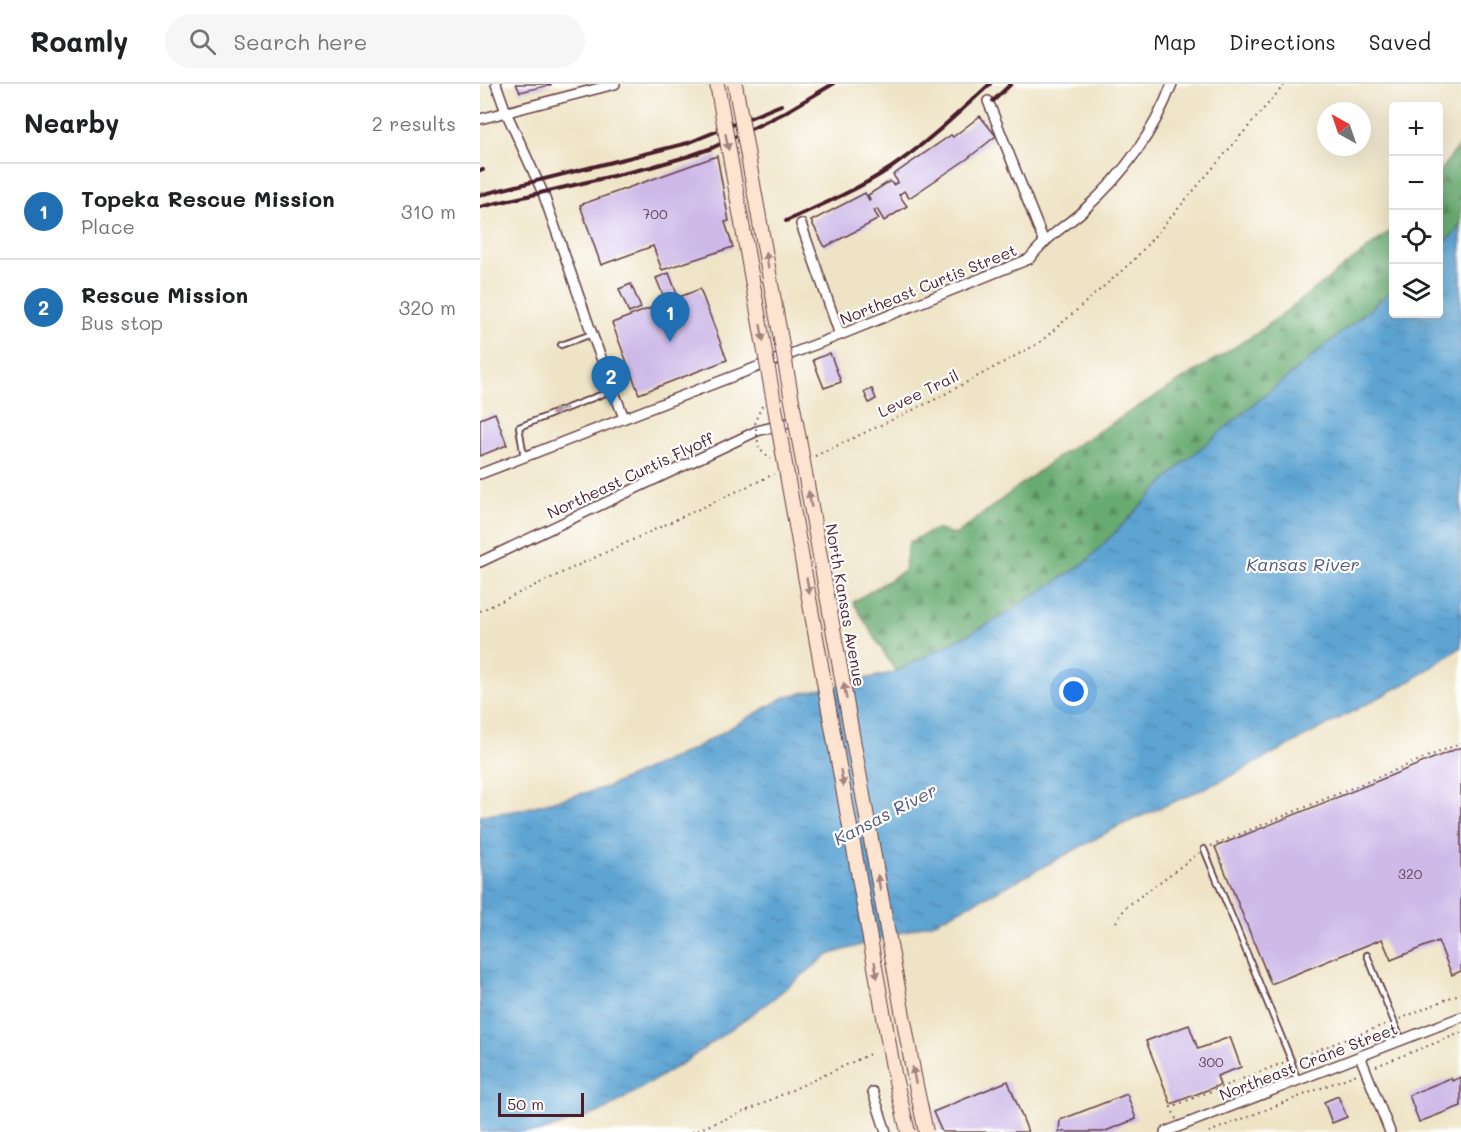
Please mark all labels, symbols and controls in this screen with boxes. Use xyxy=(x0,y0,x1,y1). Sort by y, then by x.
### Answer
search box xyxy=(165,14,585,68)
text: Roamly xyxy=(30,23,129,59)
icon: search xyxy=(186,25,219,58)
text: Search here xyxy=(234,27,367,56)
text: Map xyxy=(1153,28,1196,55)
text: Directions xyxy=(1229,28,1336,55)
text: Saved xyxy=(1369,28,1431,55)
north arrow xyxy=(1317,102,1371,156)
map controls xyxy=(1389,102,1443,318)
button: + xyxy=(1389,102,1443,156)
text: Nearby xyxy=(24,106,119,140)
text: 2 results xyxy=(372,110,456,136)
one-way arrow xyxy=(723,132,732,151)
button: − xyxy=(1389,156,1443,210)
text: Topeka Rescue Mission xyxy=(81,184,335,213)
text: 1 xyxy=(39,198,48,224)
text: 310 m xyxy=(401,198,456,224)
house number: 700 xyxy=(642,204,668,223)
button: locate xyxy=(1389,210,1443,264)
text: Place xyxy=(81,213,135,239)
street label: Northeast Curtis Street xyxy=(836,239,1020,329)
one-way arrow xyxy=(762,250,771,269)
button: layers xyxy=(1389,264,1443,318)
text: Rescue Mission xyxy=(81,280,248,309)
pin: 1 xyxy=(650,292,690,342)
text: 2 xyxy=(38,294,49,320)
text: 320 m xyxy=(398,294,456,320)
text: Bus stop xyxy=(81,309,163,335)
one-way arrow xyxy=(758,324,767,343)
pin: 2 xyxy=(592,356,630,406)
street label: Levee Trail xyxy=(874,364,962,422)
one-way arrow xyxy=(550,407,568,416)
street label: Northeast Curtis Flyoff xyxy=(543,427,717,523)
one-way arrow xyxy=(805,489,814,508)
street label: North Kansas Avenue xyxy=(821,522,871,688)
water label: Kansas River xyxy=(1246,552,1360,576)
one-way arrow xyxy=(803,577,812,596)
your location xyxy=(1059,677,1088,706)
one-way arrow xyxy=(840,681,849,700)
one-way arrow xyxy=(838,769,847,788)
water label: Kansas River xyxy=(829,778,941,850)
house number: 320 xyxy=(1398,864,1423,883)
one-way arrow xyxy=(874,873,883,892)
one-way arrow xyxy=(872,961,881,980)
street label: Northeast Crane Street xyxy=(1216,1017,1400,1105)
house number: 300 xyxy=(1198,1052,1224,1071)
one-way arrow xyxy=(909,1065,918,1084)
scale bar xyxy=(498,1090,584,1118)
text: 50 m xyxy=(507,1093,544,1114)

